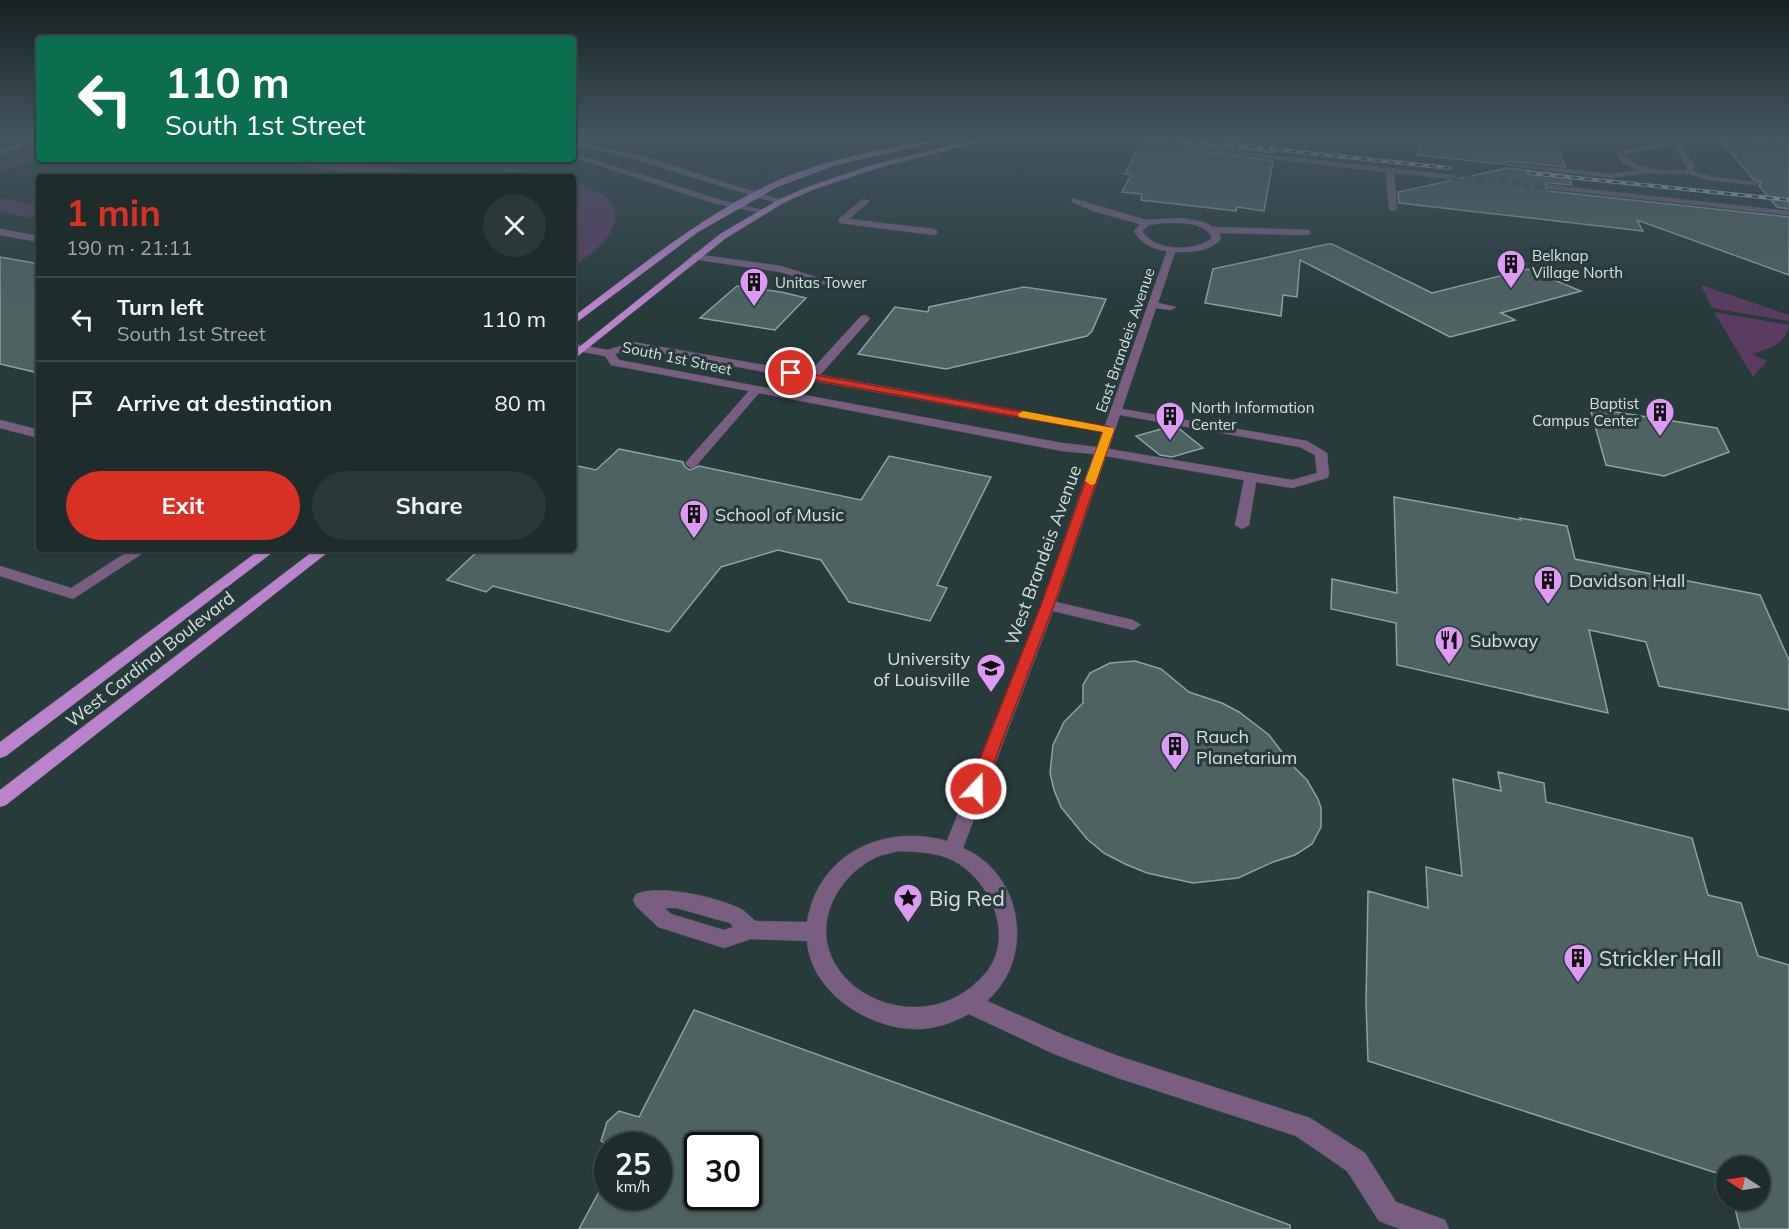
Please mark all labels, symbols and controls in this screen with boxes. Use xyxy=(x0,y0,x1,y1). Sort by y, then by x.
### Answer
text: 110 m xyxy=(165,56,290,109)
icon: left xyxy=(66,60,144,138)
text: South 1st Street xyxy=(165,108,366,142)
text: 1 min xyxy=(66,190,161,235)
button: close xyxy=(483,194,546,257)
text: 190 m · 21:11 xyxy=(66,235,192,260)
place label: Belknap Village North xyxy=(1532,246,1623,282)
building icon: Belknap Village North xyxy=(1495,248,1527,290)
street label: East Brandeis Avenue xyxy=(1091,265,1159,415)
building icon: Unitas Tower xyxy=(738,266,770,308)
place label: Unitas Tower xyxy=(775,273,867,292)
text: Turn left xyxy=(117,293,204,321)
icon: left xyxy=(66,303,99,336)
text: 110 m xyxy=(481,305,546,333)
text: South 1st Street xyxy=(117,321,266,346)
street label: South 1st Street xyxy=(620,337,734,379)
pin xyxy=(765,347,816,398)
icon: arrive xyxy=(774,356,807,389)
icon: arrive xyxy=(66,387,99,420)
text: Arrive at destination xyxy=(117,389,332,417)
text: 80 m xyxy=(495,389,546,417)
place label: Baptist Campus Center xyxy=(1532,394,1640,430)
building icon: Baptist Campus Center xyxy=(1644,396,1676,438)
place label: North Information Center xyxy=(1191,398,1314,434)
building icon: North Information Center xyxy=(1154,400,1186,442)
street label: West Brandeis Avenue xyxy=(1000,462,1086,648)
button: Exit xyxy=(66,471,300,540)
button: Share xyxy=(312,471,546,540)
building icon: School of Music xyxy=(678,498,710,540)
place label: School of Music xyxy=(715,503,844,526)
building icon: Davidson Hall xyxy=(1532,564,1564,606)
place label: Davidson Hall xyxy=(1569,569,1685,592)
street label: West Cardinal Boulevard xyxy=(61,586,239,732)
restaurant icon: Subway xyxy=(1433,624,1465,666)
place label: Subway xyxy=(1470,629,1538,652)
place label: University of Louisville xyxy=(873,647,970,691)
school or university icon: University of Louisville xyxy=(975,652,1007,694)
place label: Rauch Planetarium xyxy=(1196,725,1297,769)
building icon: Rauch Planetarium xyxy=(1159,730,1191,772)
position arrow xyxy=(944,757,1008,821)
place icon: Big Red xyxy=(892,882,924,924)
place label: Big Red xyxy=(929,885,1005,911)
building icon: Strickler Hall xyxy=(1562,942,1594,984)
place label: Strickler Hall xyxy=(1599,945,1721,971)
speed limit sign: 30 xyxy=(684,1132,762,1210)
text: 25 xyxy=(615,1145,651,1183)
north arrow xyxy=(1716,1156,1770,1210)
map controls xyxy=(1716,1156,1770,1210)
text: km/h xyxy=(616,1177,650,1196)

